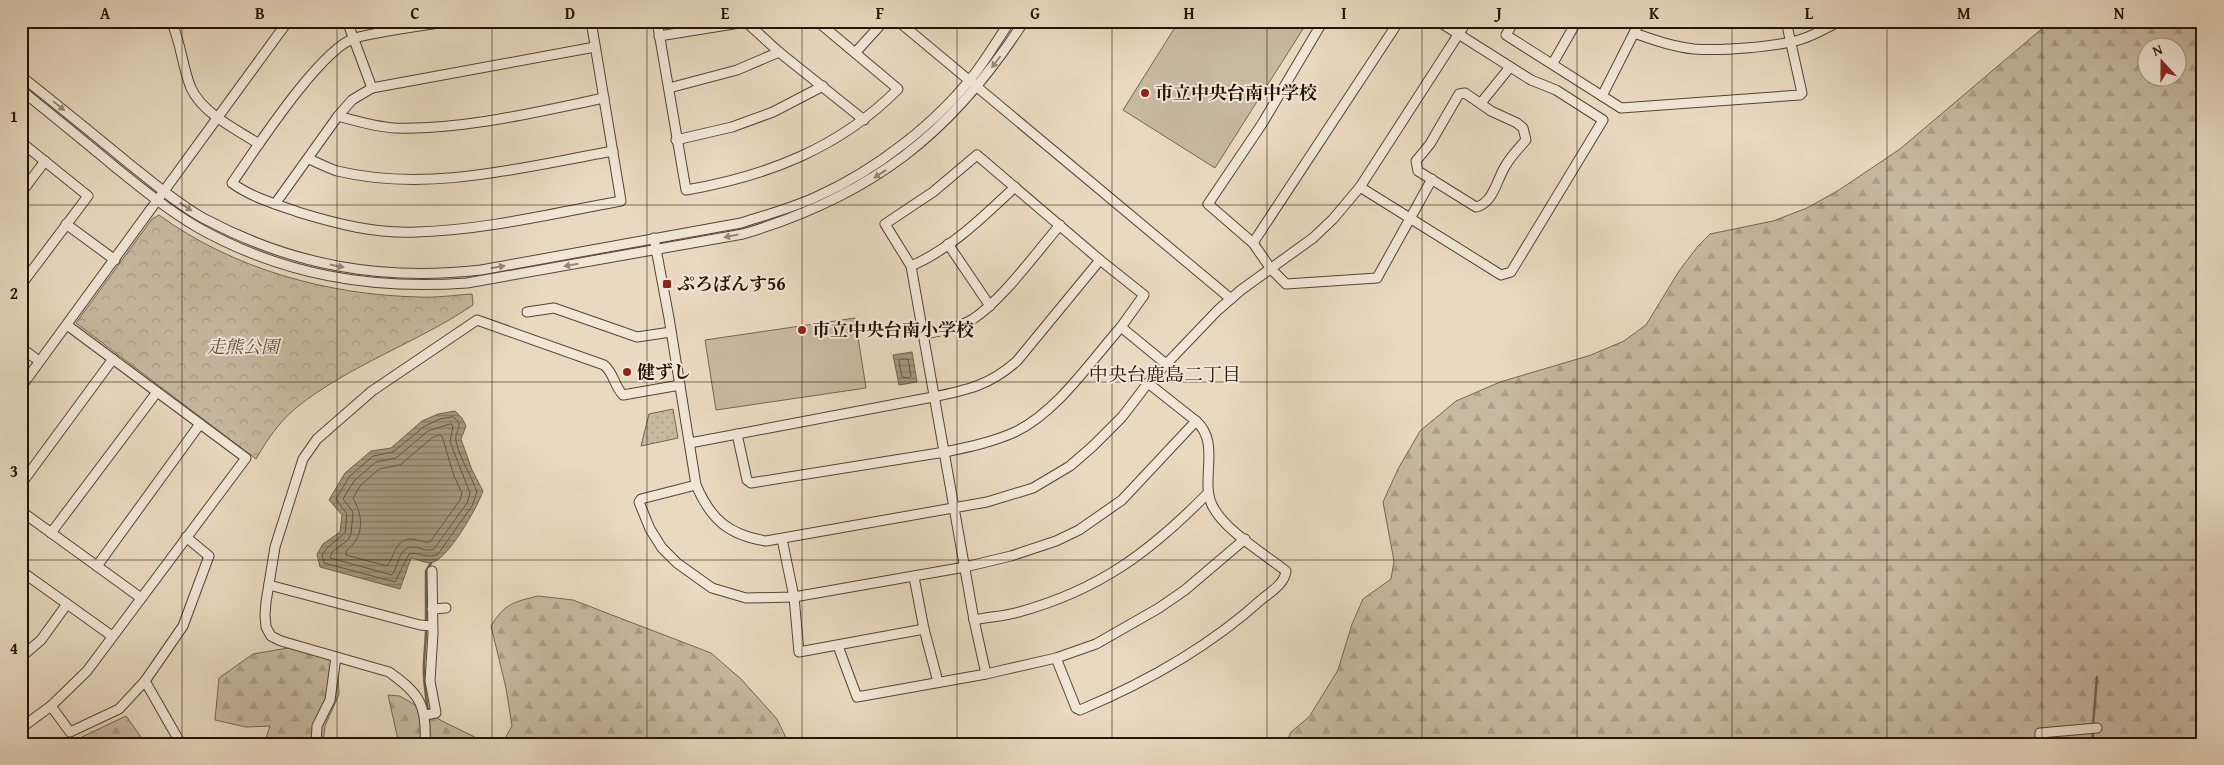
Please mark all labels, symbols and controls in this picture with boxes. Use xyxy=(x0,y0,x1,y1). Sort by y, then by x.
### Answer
text: A xyxy=(100,1,111,25)
text: B xyxy=(255,1,265,25)
text: C xyxy=(410,1,420,25)
text: D xyxy=(565,1,575,25)
text: E xyxy=(721,1,730,25)
text: F xyxy=(876,1,884,25)
text: G xyxy=(1030,1,1040,25)
text: H xyxy=(1183,1,1195,25)
text: I xyxy=(1341,1,1347,25)
text: J xyxy=(1493,1,1502,25)
text: K xyxy=(1649,1,1660,25)
text: L xyxy=(1805,1,1814,25)
text: M xyxy=(1957,1,1971,25)
text: N xyxy=(2114,1,2125,25)
north arrow xyxy=(2136,38,2186,88)
text: N xyxy=(2149,39,2166,61)
one-way arrow xyxy=(991,55,1002,68)
place label: 市立中央台南中学校 xyxy=(1155,79,1317,106)
marker: 市立中央台南中学校 xyxy=(1139,87,1151,99)
one-way arrow xyxy=(52,101,65,112)
text: 1 xyxy=(10,104,18,128)
one-way arrow xyxy=(873,169,887,178)
one-way arrow xyxy=(180,202,193,212)
one-way arrow xyxy=(723,232,739,240)
one-way arrow xyxy=(563,261,579,269)
one-way arrow xyxy=(329,262,345,270)
one-way arrow xyxy=(490,262,506,270)
place label: ぷろばんす56 xyxy=(677,270,786,297)
marker: ぷろばんす56 xyxy=(661,278,673,290)
text: 2 xyxy=(10,281,18,305)
place label: 市立中央台南小学校 xyxy=(812,316,974,343)
marker: 市立中央台南小学校 xyxy=(796,324,808,336)
park label: 走熊公園 xyxy=(207,333,282,360)
place label: 健ずし xyxy=(637,358,691,385)
district label: 中央台鹿島二丁目 xyxy=(1089,360,1241,388)
marker: 健ずし xyxy=(621,366,633,378)
text: 3 xyxy=(10,459,18,483)
text: 4 xyxy=(10,636,18,660)

